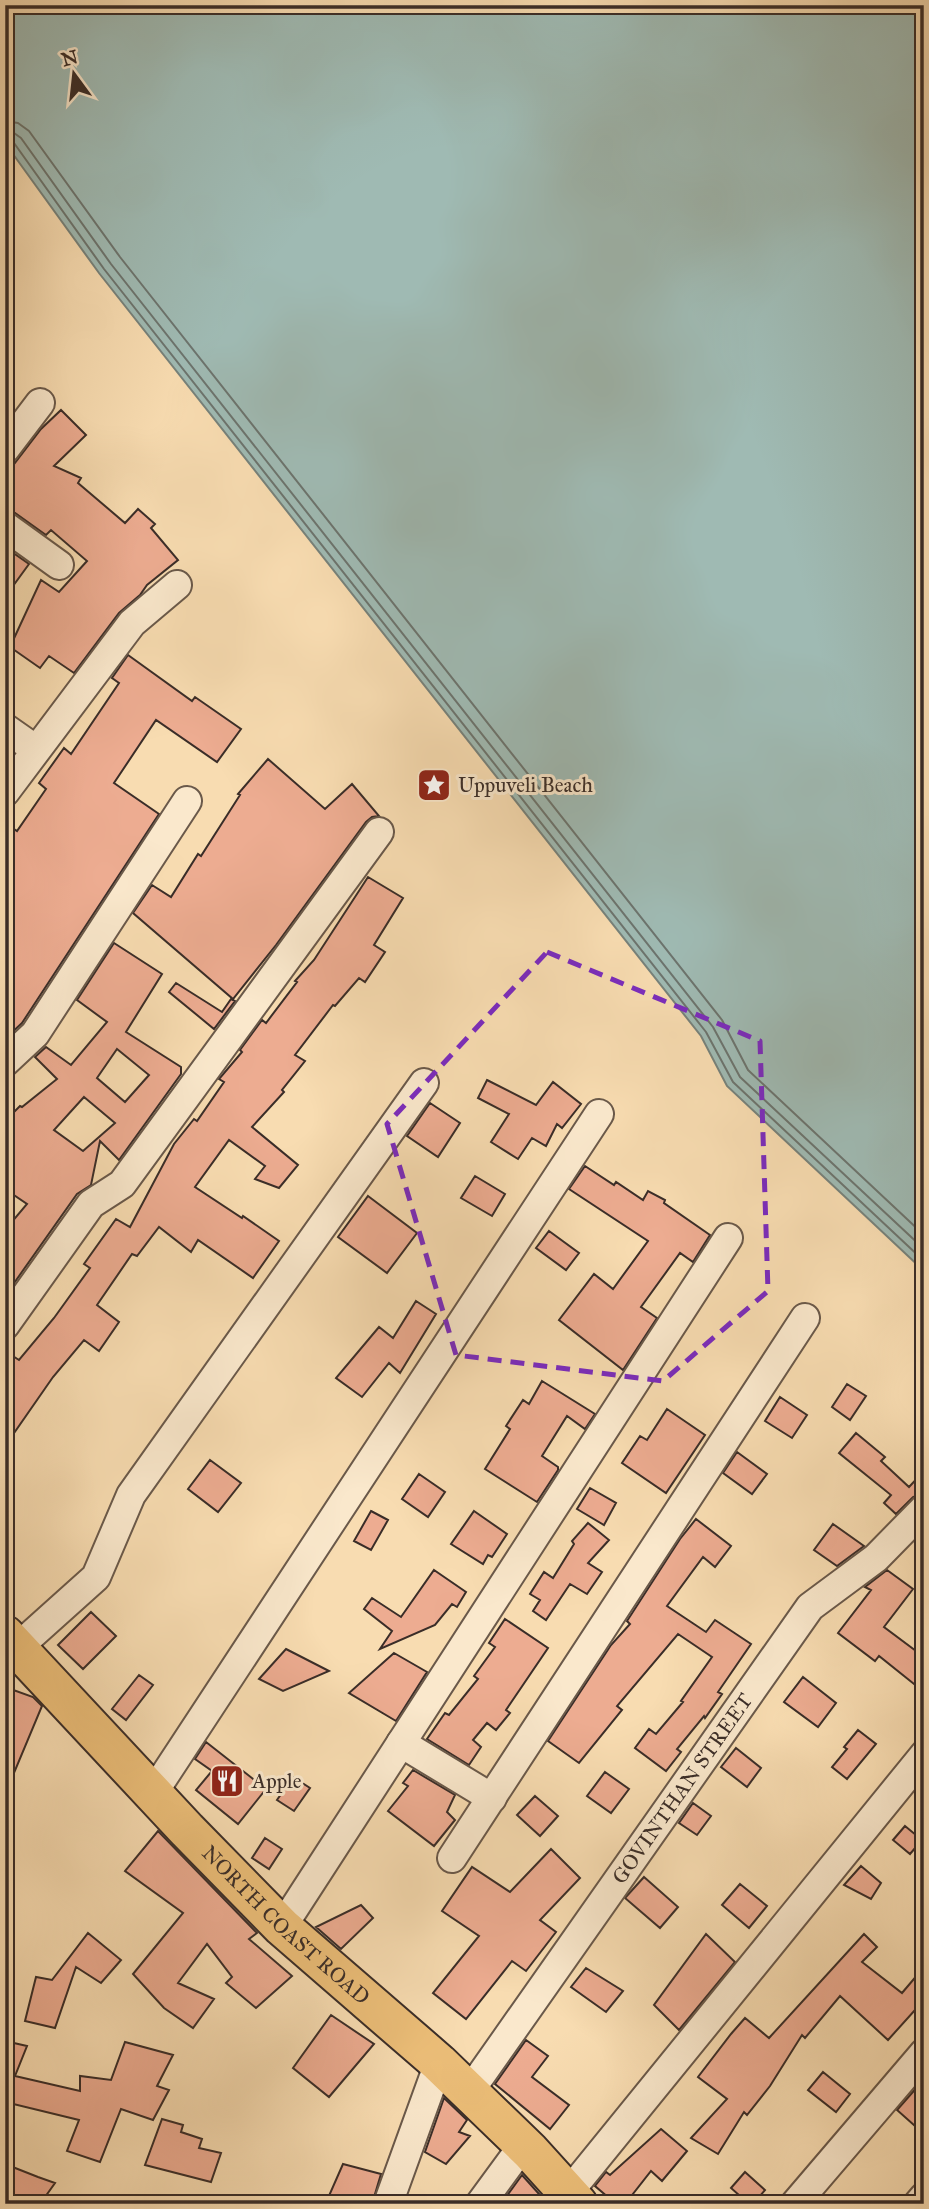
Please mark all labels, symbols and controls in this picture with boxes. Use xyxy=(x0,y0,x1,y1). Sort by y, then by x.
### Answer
north arrow xyxy=(38,38,108,108)
text: N xyxy=(59,45,80,71)
place icon: Uppuveli Beach xyxy=(415,766,453,804)
place label: Uppuveli Beach xyxy=(458,772,593,798)
street label: GOVINTHAN STREET xyxy=(606,1688,758,1889)
restaurant icon: Apple xyxy=(208,1762,246,1800)
place label: Apple xyxy=(251,1768,302,1794)
street label: NORTH COAST ROAD xyxy=(196,1840,375,2010)

